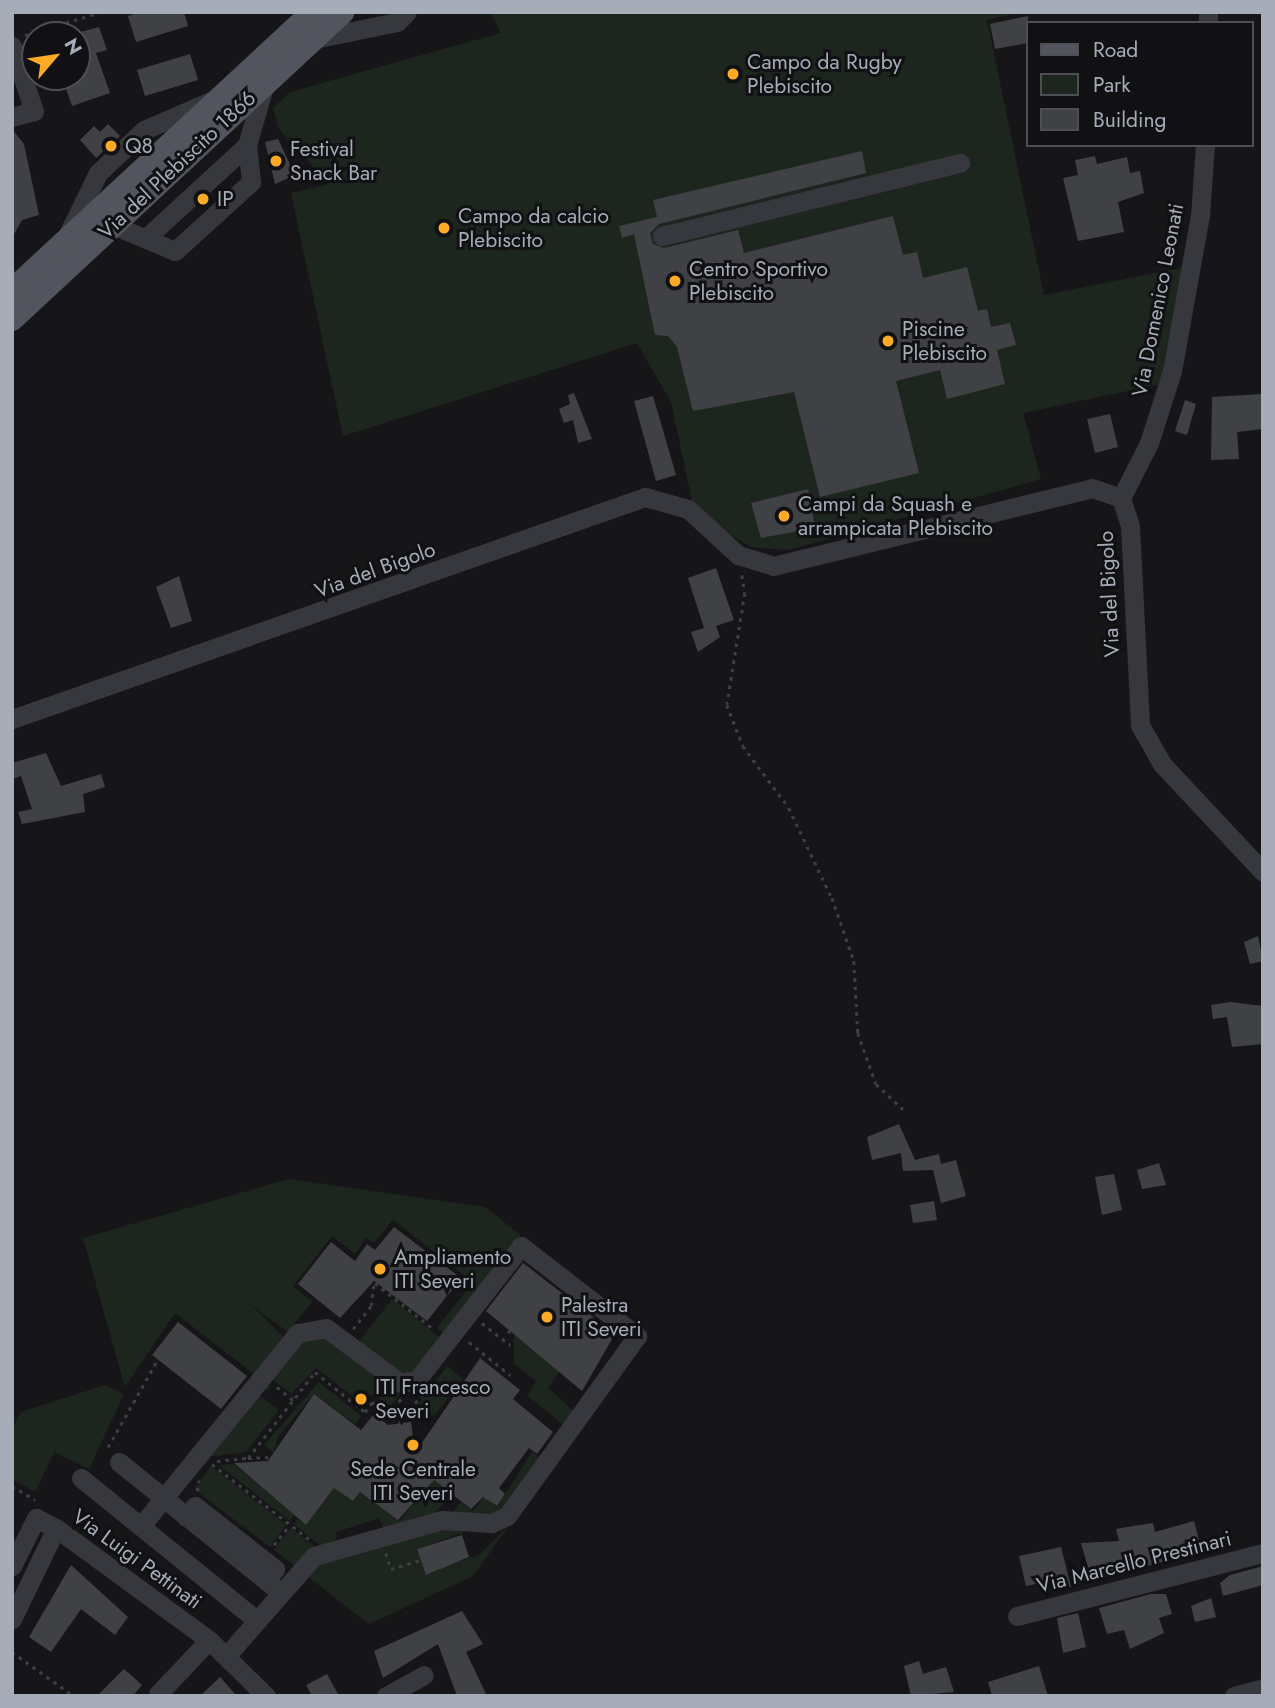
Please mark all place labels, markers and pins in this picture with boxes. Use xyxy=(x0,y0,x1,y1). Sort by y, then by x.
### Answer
place label: Campo da Rugby Plebiscito xyxy=(747,49,902,99)
marker: Campo da Rugby Plebiscito xyxy=(725,66,741,82)
place label: Q8 xyxy=(125,133,153,159)
place label: Festival Snack Bar xyxy=(290,136,377,186)
marker: Q8 xyxy=(103,138,119,154)
marker: Festival Snack Bar xyxy=(268,153,284,169)
place label: IP xyxy=(217,186,234,212)
marker: IP xyxy=(195,191,211,207)
place label: Campo da calcio Plebiscito xyxy=(458,203,609,253)
marker: Campo da calcio Plebiscito xyxy=(436,220,452,236)
place label: Centro Sportivo Plebiscito xyxy=(689,256,828,306)
marker: Centro Sportivo Plebiscito xyxy=(667,273,683,289)
place label: Piscine Plebiscito xyxy=(902,316,987,366)
marker: Piscine Plebiscito xyxy=(880,333,896,349)
place label: Campi da Squash e arrampicata Plebiscito xyxy=(798,491,993,541)
marker: Campi da Squash e arrampicata Plebiscito xyxy=(776,508,792,524)
place label: Ampliamento ITI Severi xyxy=(394,1244,511,1294)
marker: Ampliamento ITI Severi xyxy=(372,1261,388,1277)
place label: Palestra ITI Severi xyxy=(561,1292,642,1342)
marker: Palestra ITI Severi xyxy=(539,1309,555,1325)
place label: ITI Francesco Severi xyxy=(375,1374,491,1424)
marker: ITI Francesco Severi xyxy=(353,1391,369,1407)
marker: Sede Centrale ITI Severi xyxy=(405,1437,421,1453)
place label: Sede Centrale ITI Severi xyxy=(350,1456,476,1506)

